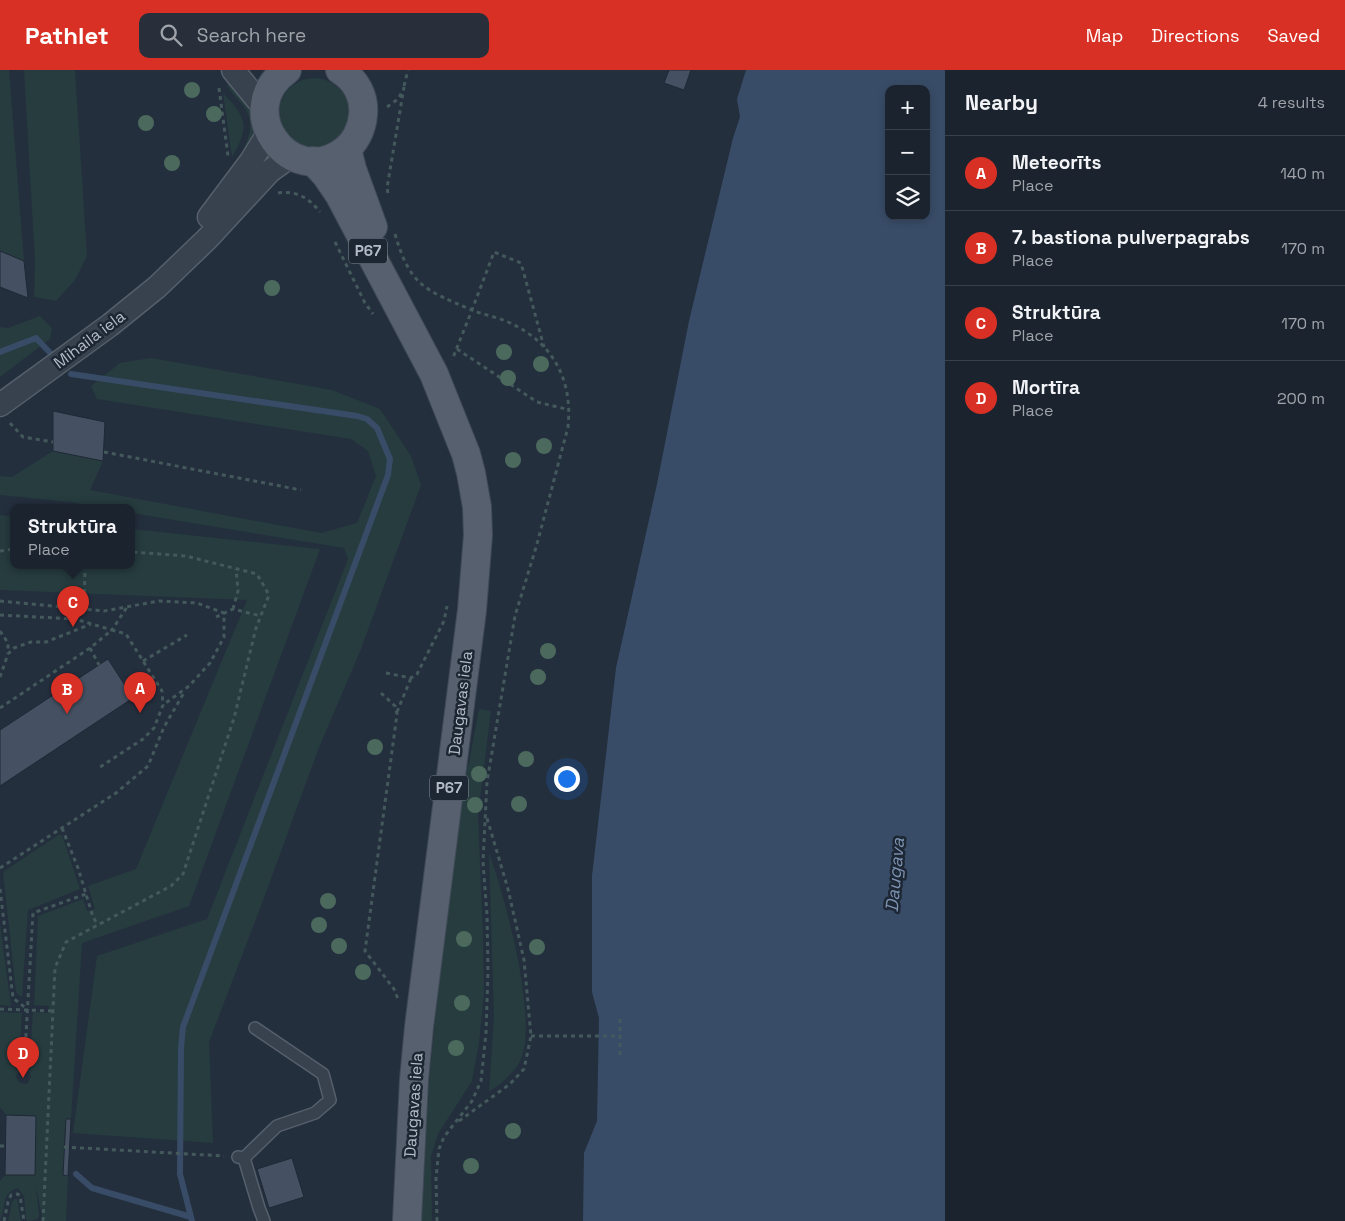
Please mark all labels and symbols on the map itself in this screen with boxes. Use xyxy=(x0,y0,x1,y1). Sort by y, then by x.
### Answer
road number: P67 xyxy=(349,238,387,264)
street label: Mihaila iela xyxy=(49,306,129,373)
pin: C xyxy=(57,586,89,627)
street label: Daugavas iela xyxy=(444,650,477,756)
pin: A xyxy=(124,672,156,713)
pin: B xyxy=(51,673,83,714)
your location xyxy=(554,766,580,792)
road number: P67 xyxy=(430,776,468,800)
water label: Daugava xyxy=(880,836,909,913)
pin: D xyxy=(7,1037,39,1078)
street label: Daugavas iela xyxy=(399,1052,428,1158)

